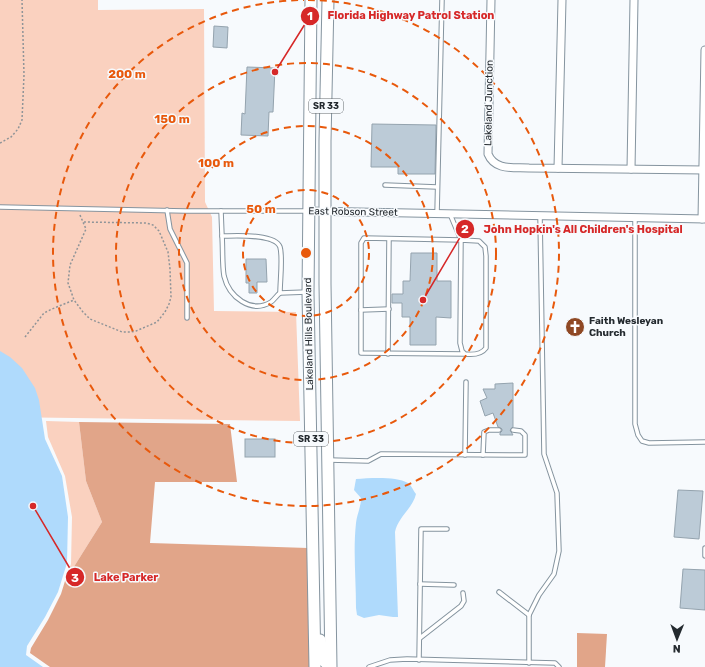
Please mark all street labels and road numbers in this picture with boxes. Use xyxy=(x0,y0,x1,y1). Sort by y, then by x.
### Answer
street label: Lakeland Junction xyxy=(482,60,496,146)
road number: SR 33 xyxy=(309,99,343,113)
street label: East Robson Street xyxy=(308,205,398,219)
street label: Lakeland Hills Boulevard xyxy=(302,277,316,391)
road number: SR 33 xyxy=(294,432,328,446)

